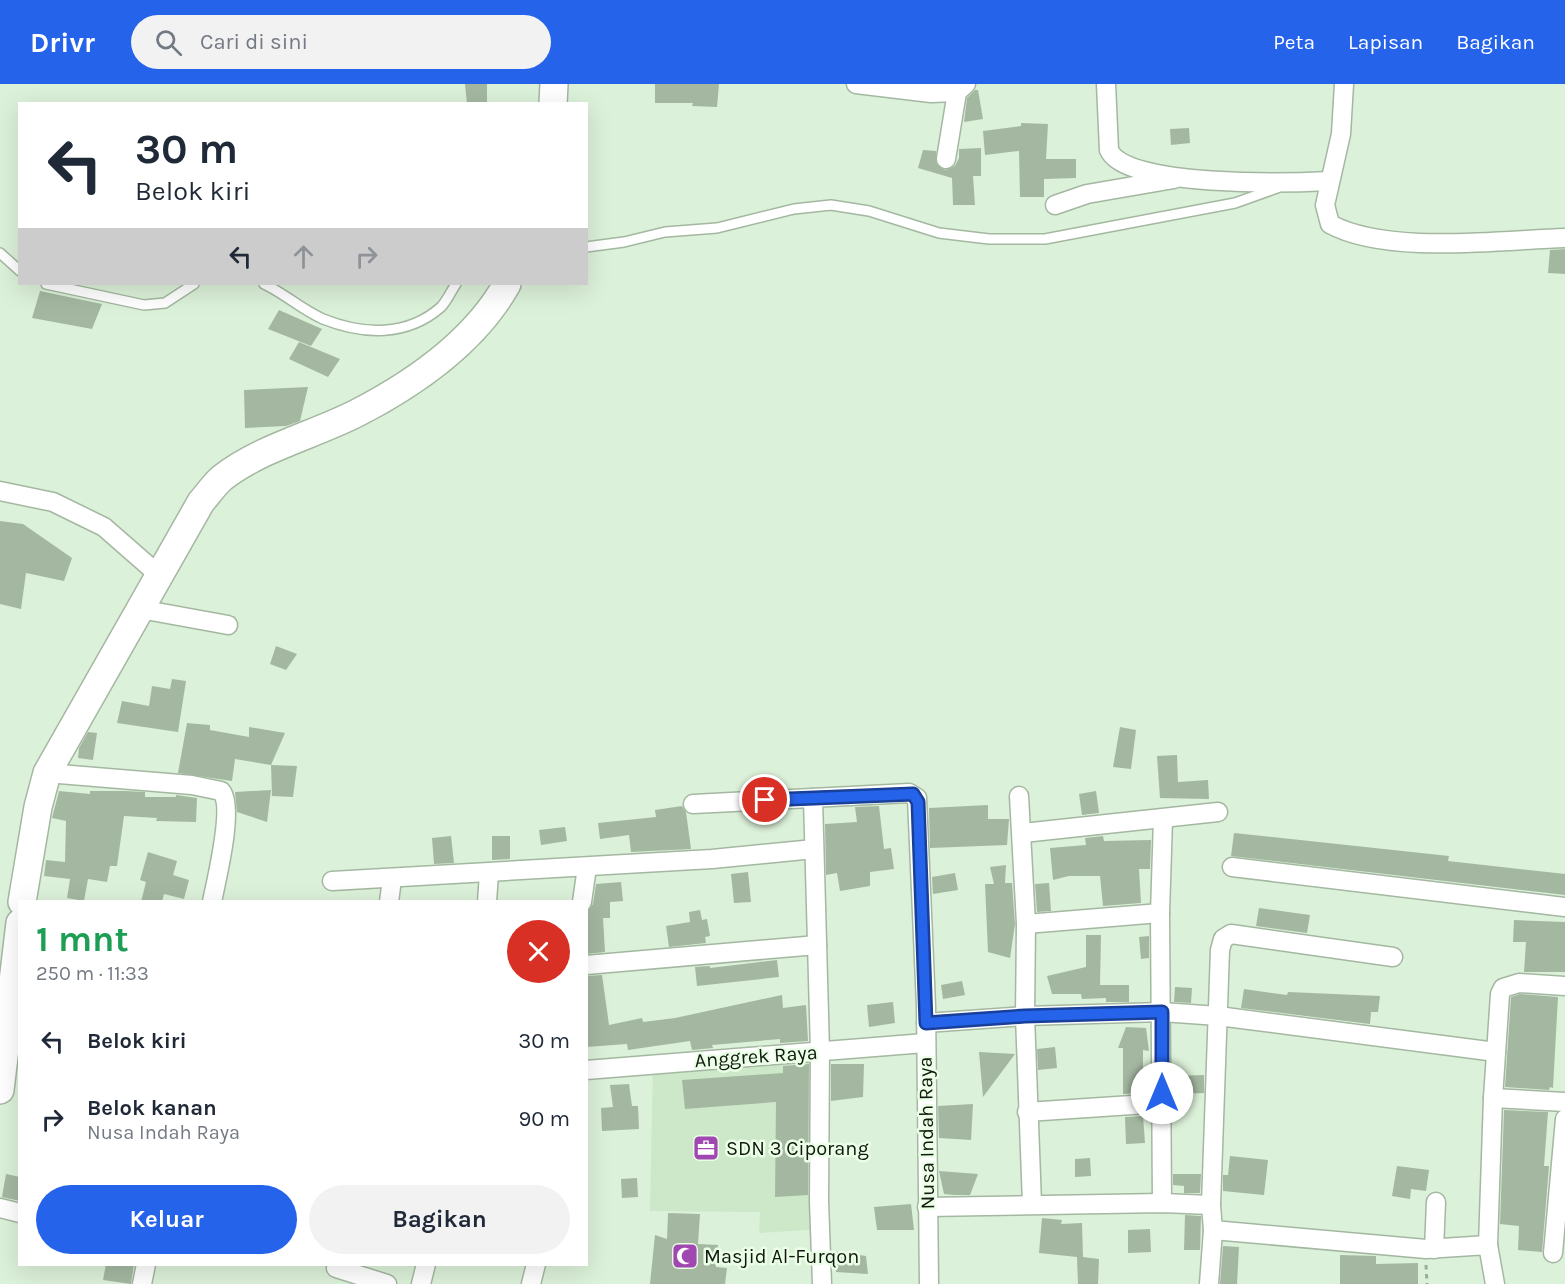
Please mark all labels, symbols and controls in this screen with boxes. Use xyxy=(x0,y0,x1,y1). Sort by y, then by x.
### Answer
search box xyxy=(131,15,551,69)
text: Drivr xyxy=(30,26,95,59)
icon: search xyxy=(152,26,185,59)
text: Cari di sini xyxy=(200,29,308,55)
text: Peta xyxy=(1273,30,1315,54)
text: Lapisan xyxy=(1348,30,1423,54)
text: Bagikan xyxy=(1456,30,1535,54)
text: 30 m xyxy=(135,124,238,174)
icon: left xyxy=(36,126,114,204)
text: Belok kiri xyxy=(135,175,251,207)
icon: left xyxy=(224,240,257,273)
icon: ahead xyxy=(287,240,320,273)
icon: right xyxy=(350,240,383,273)
pin xyxy=(739,774,790,825)
icon: arrive xyxy=(748,783,781,816)
text: 1 mnt xyxy=(36,918,129,960)
button: close xyxy=(507,920,570,983)
text: 250 m · 11:33 xyxy=(36,962,149,985)
icon: left xyxy=(36,1025,69,1058)
text: Belok kiri xyxy=(87,1028,187,1054)
text: 30 m xyxy=(518,1028,570,1054)
street label: Anggrek Raya xyxy=(694,1041,818,1072)
street label: Nusa Indah Raya xyxy=(914,1056,939,1210)
position arrow xyxy=(1130,1061,1194,1125)
text: Belok kanan xyxy=(87,1095,217,1121)
icon: right xyxy=(36,1103,69,1136)
text: 90 m xyxy=(518,1106,570,1132)
text: Nusa Indah Raya xyxy=(87,1121,240,1144)
office icon: SDN 3 Ciporang xyxy=(691,1133,721,1163)
place label: SDN 3 Ciporang xyxy=(726,1137,869,1160)
button: Keluar xyxy=(36,1185,297,1254)
button: Bagikan xyxy=(309,1185,570,1254)
mosque icon: Masjid Al-Furqon xyxy=(670,1241,700,1271)
place label: Masjid Al-Furqon xyxy=(704,1245,859,1268)

